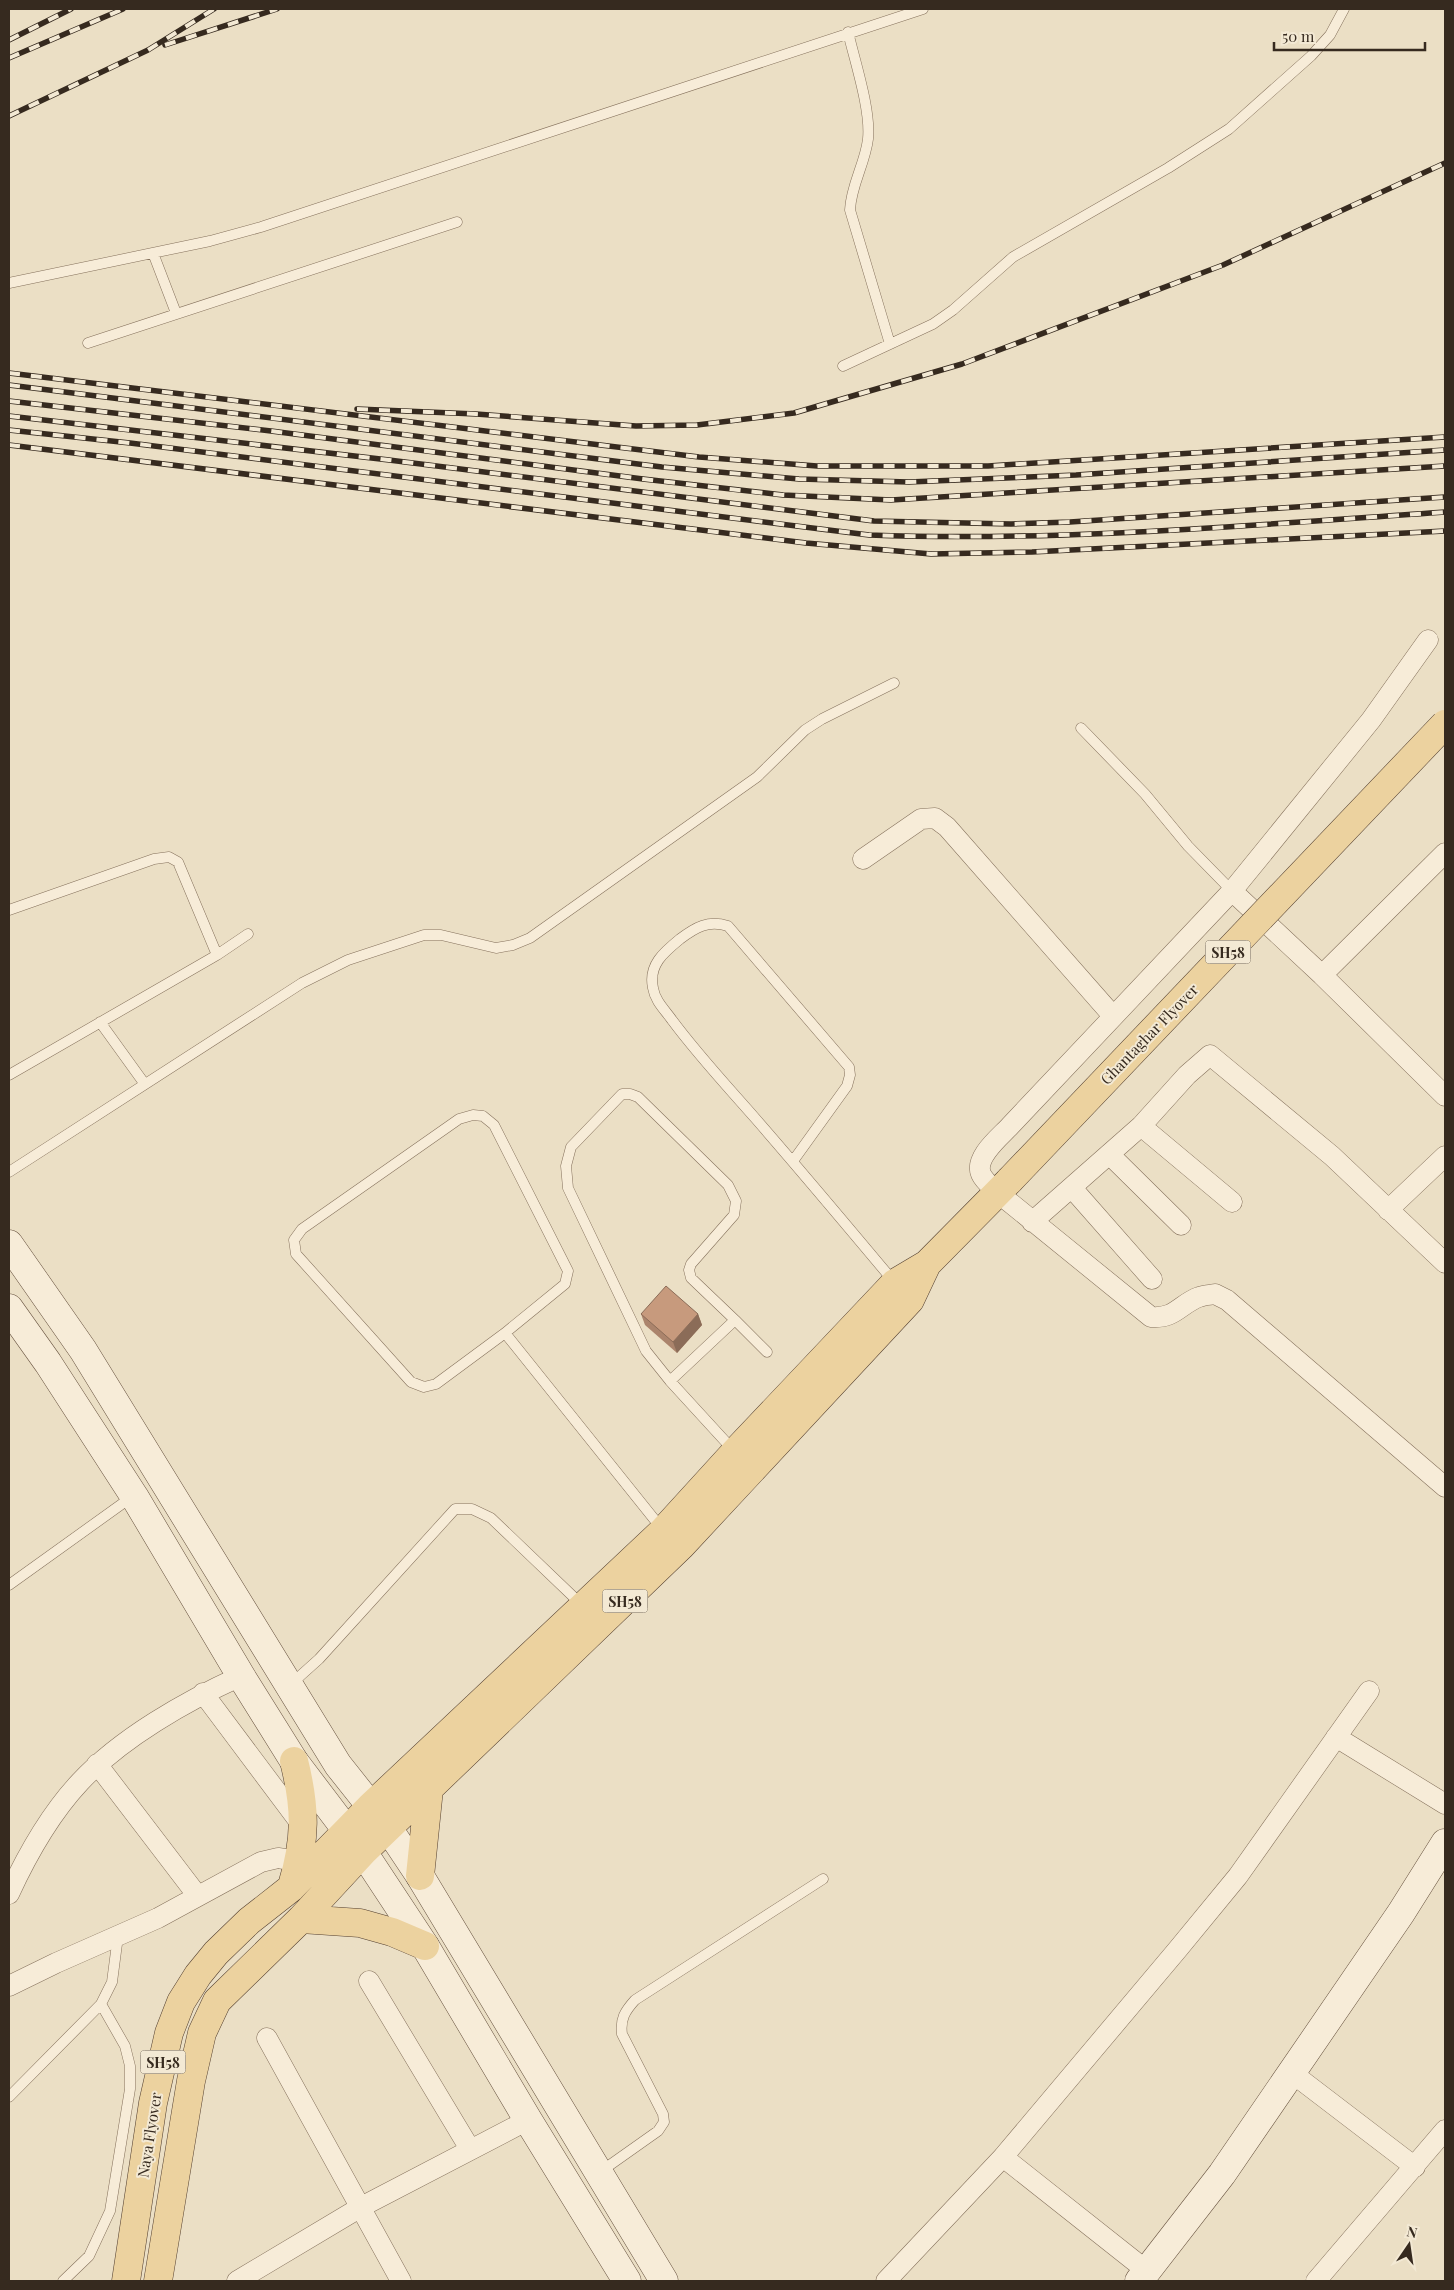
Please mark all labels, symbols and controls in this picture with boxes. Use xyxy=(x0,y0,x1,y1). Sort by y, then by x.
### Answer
scale bar xyxy=(1274,20,1425,52)
text: 50 m xyxy=(1282,26,1315,46)
road number: SH58 xyxy=(1206,940,1250,964)
street label: Ghantaghar Flyover xyxy=(1096,979,1202,1089)
road number: SH58 xyxy=(602,1590,648,1612)
road number: SH58 xyxy=(140,2050,186,2074)
street label: Naya Flyover xyxy=(132,2091,166,2179)
north arrow xyxy=(1384,2220,1434,2270)
text: N xyxy=(1405,2221,1419,2242)

